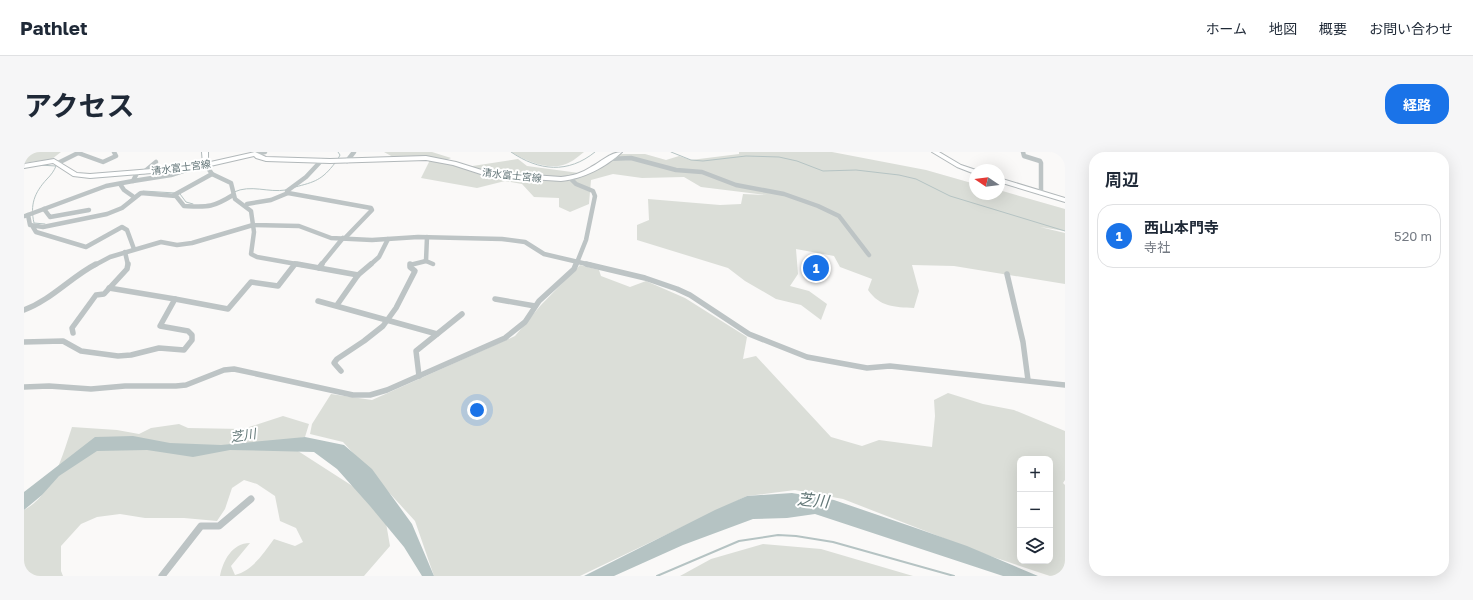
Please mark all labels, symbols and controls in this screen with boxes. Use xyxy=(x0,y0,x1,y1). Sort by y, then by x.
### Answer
text: Pathlet xyxy=(20,16,88,39)
text: ホーム xyxy=(1205,20,1247,37)
text: 地図 xyxy=(1269,20,1297,37)
text: 概要 xyxy=(1319,20,1347,37)
text: お問い合わせ xyxy=(1369,20,1453,37)
button: 経路 xyxy=(1385,84,1449,124)
text: アクセス xyxy=(24,89,135,122)
street label: 清水富士宮線 xyxy=(150,157,212,177)
north arrow xyxy=(969,164,1005,200)
street label: 清水富士宮線 xyxy=(482,166,542,184)
text: 周辺 xyxy=(1105,169,1139,190)
text: 西山本門寺 xyxy=(1144,218,1219,236)
text: 1 xyxy=(1116,228,1122,244)
text: 520 m xyxy=(1394,228,1432,244)
text: 寺社 xyxy=(1144,239,1170,255)
pin: 1 xyxy=(803,253,829,283)
your location xyxy=(467,400,487,420)
water label: 芝川 xyxy=(229,425,259,445)
map controls xyxy=(1017,456,1053,564)
button: + xyxy=(1017,456,1053,492)
water label: 芝川 xyxy=(796,489,832,512)
button: − xyxy=(1017,492,1053,528)
button: layers xyxy=(1017,528,1053,564)

